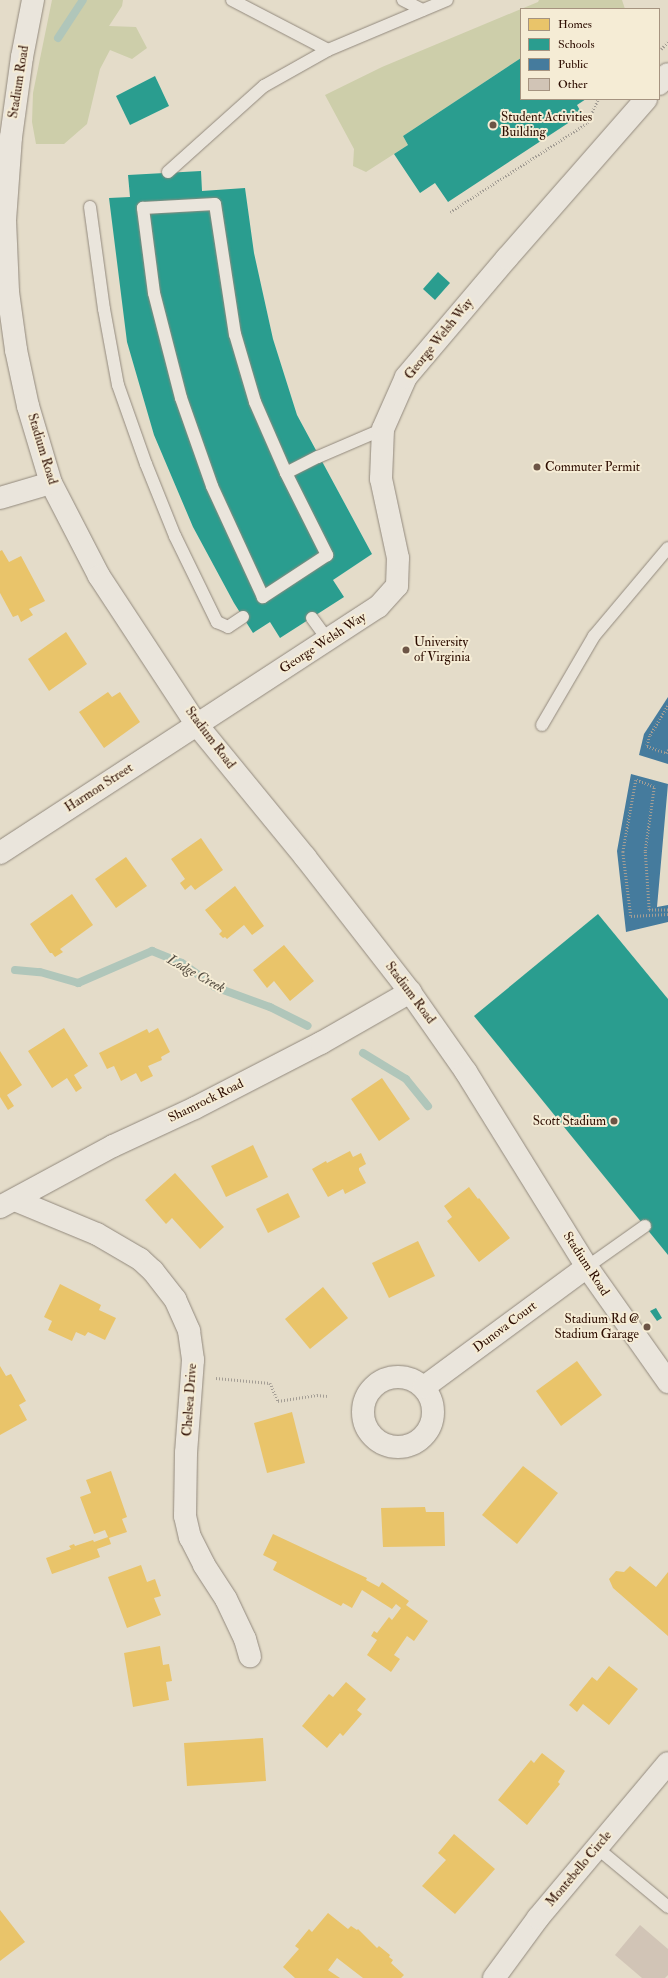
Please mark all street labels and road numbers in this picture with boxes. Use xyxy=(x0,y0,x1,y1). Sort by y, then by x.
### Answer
street label: Stadium Road xyxy=(6,45,32,119)
street label: George Welsh Way xyxy=(402,295,476,383)
street label: Stadium Road xyxy=(24,412,60,486)
street label: George Welsh Way xyxy=(277,609,369,677)
street label: Stadium Road xyxy=(182,704,238,772)
street label: Harmon Street xyxy=(62,760,136,816)
street label: Stadium Road xyxy=(382,959,438,1027)
street label: Shamrock Road xyxy=(166,1076,246,1126)
street label: Stadium Road xyxy=(559,1229,613,1299)
street label: Dunova Court xyxy=(470,1298,540,1356)
street label: Chelsea Drive xyxy=(180,1363,200,1437)
street label: Montebello Circle xyxy=(543,1828,615,1910)

